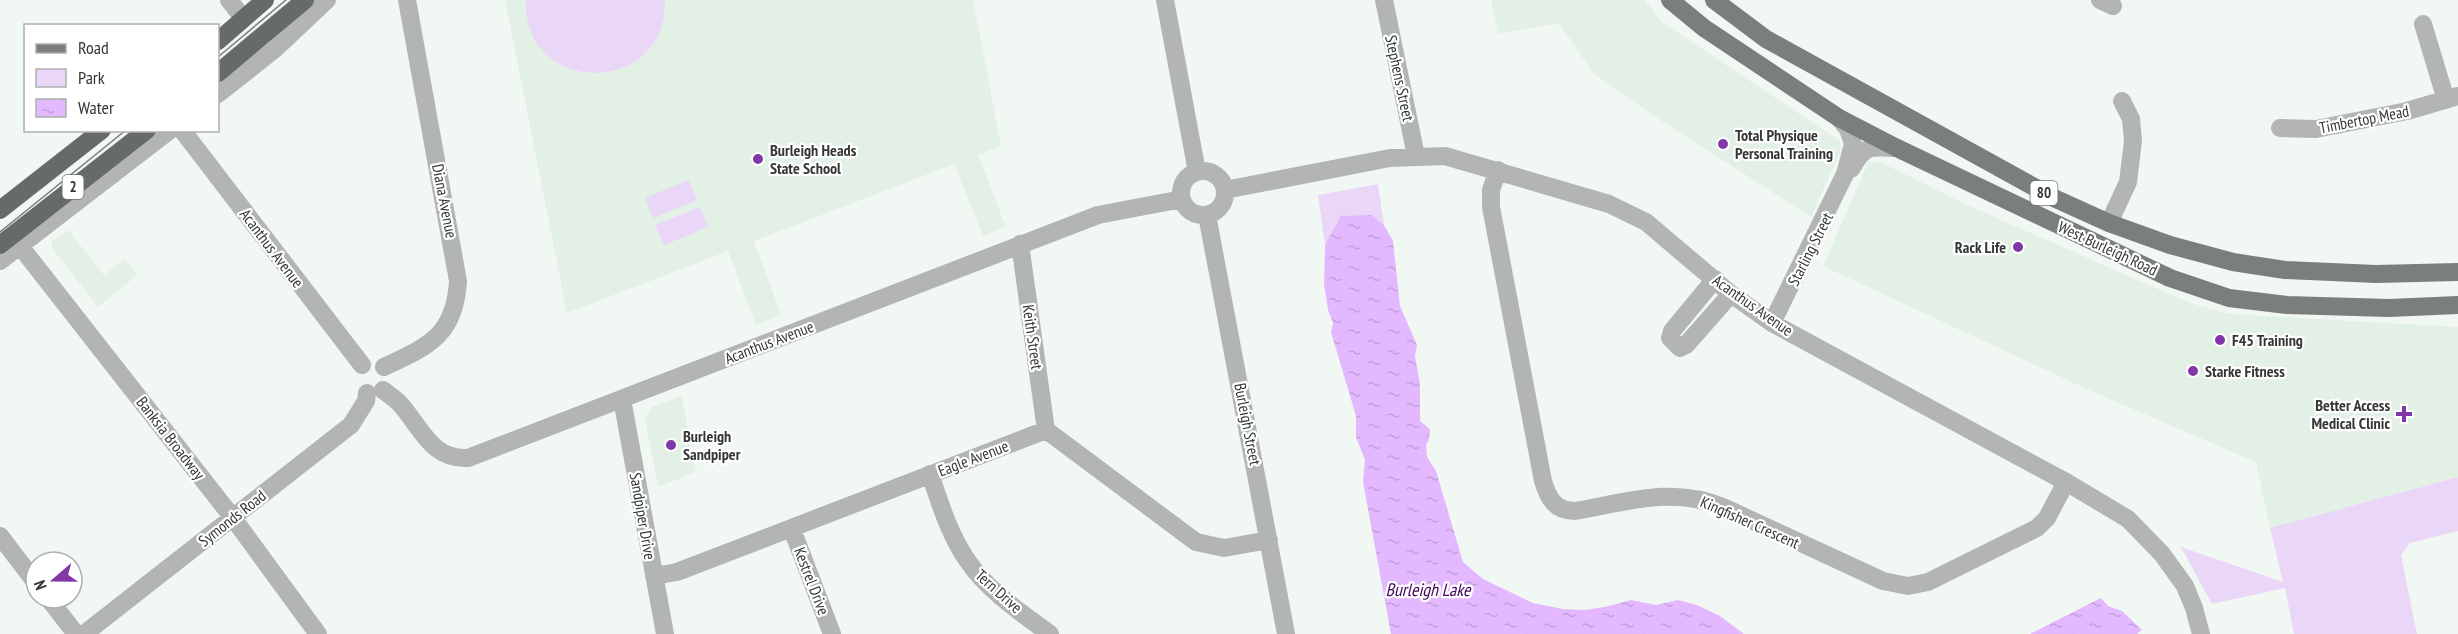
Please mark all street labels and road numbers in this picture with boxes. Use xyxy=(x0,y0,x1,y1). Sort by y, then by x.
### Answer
street label: Stephens Street xyxy=(1381,33,1419,123)
street label: Timbertop Mead xyxy=(2317,100,2411,138)
street label: Diana Avenue xyxy=(428,162,462,240)
road number: 2 xyxy=(62,175,84,199)
road number: 80 xyxy=(2030,181,2058,205)
street label: Acanthus Avenue xyxy=(236,205,308,291)
street label: Starling Street xyxy=(1783,208,1837,289)
street label: West Burleigh Road xyxy=(2055,216,2161,280)
street label: Acanthus Avenue xyxy=(1709,270,1797,340)
street label: Keith Street xyxy=(1019,303,1048,371)
street label: Acanthus Avenue xyxy=(722,316,816,368)
street label: Burleigh Street xyxy=(1230,381,1266,467)
street label: Banksia Broadway xyxy=(132,392,210,484)
street label: Eagle Avenue xyxy=(935,435,1011,481)
street label: Sandpiper Drive xyxy=(626,471,660,561)
street label: Symonds Road xyxy=(194,485,270,551)
street label: Kingfisher Crescent xyxy=(1697,491,1803,553)
street label: Kestrel Drive xyxy=(790,544,834,618)
street label: Tern Drive xyxy=(972,565,1026,617)

